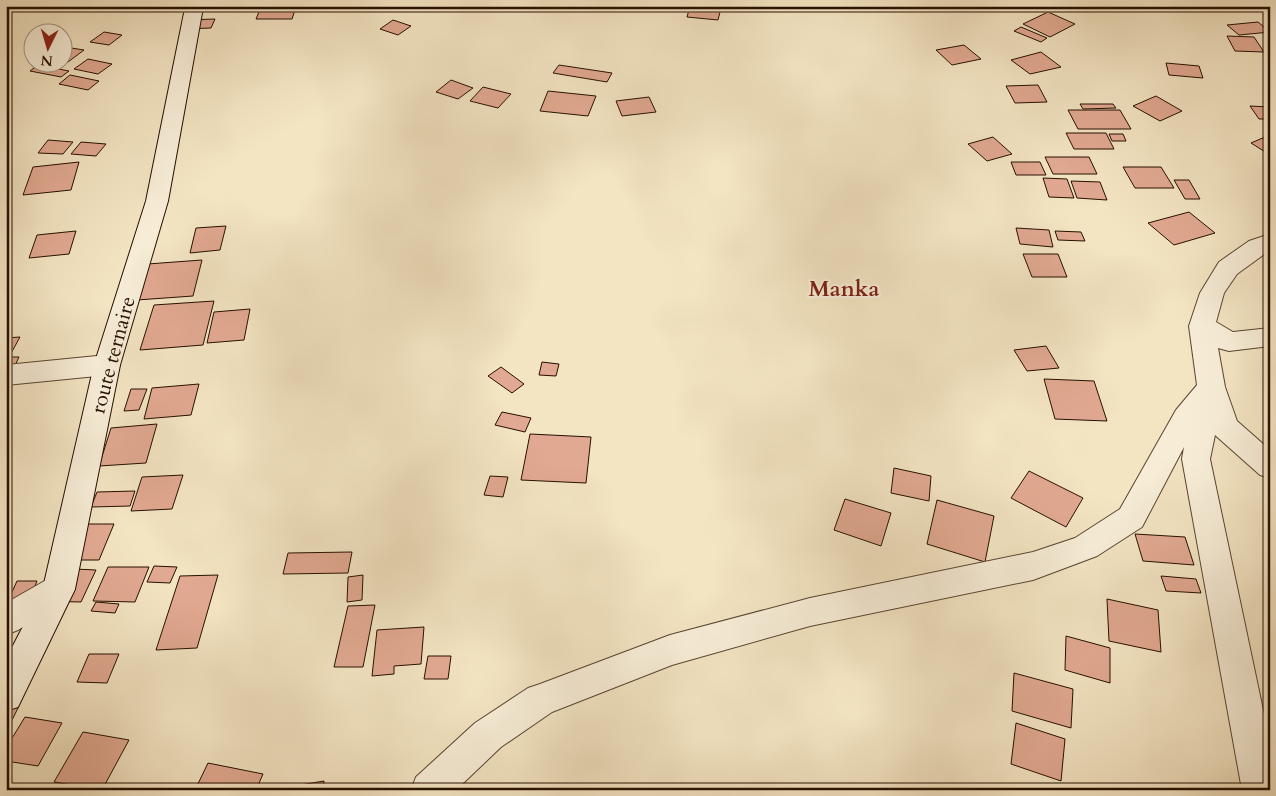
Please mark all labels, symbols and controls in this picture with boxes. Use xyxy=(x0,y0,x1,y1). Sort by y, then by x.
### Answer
north arrow xyxy=(22,22,72,72)
text: N xyxy=(40,50,54,70)
district label: Manka xyxy=(808,274,880,304)
street label: route ternaire xyxy=(83,293,143,417)

